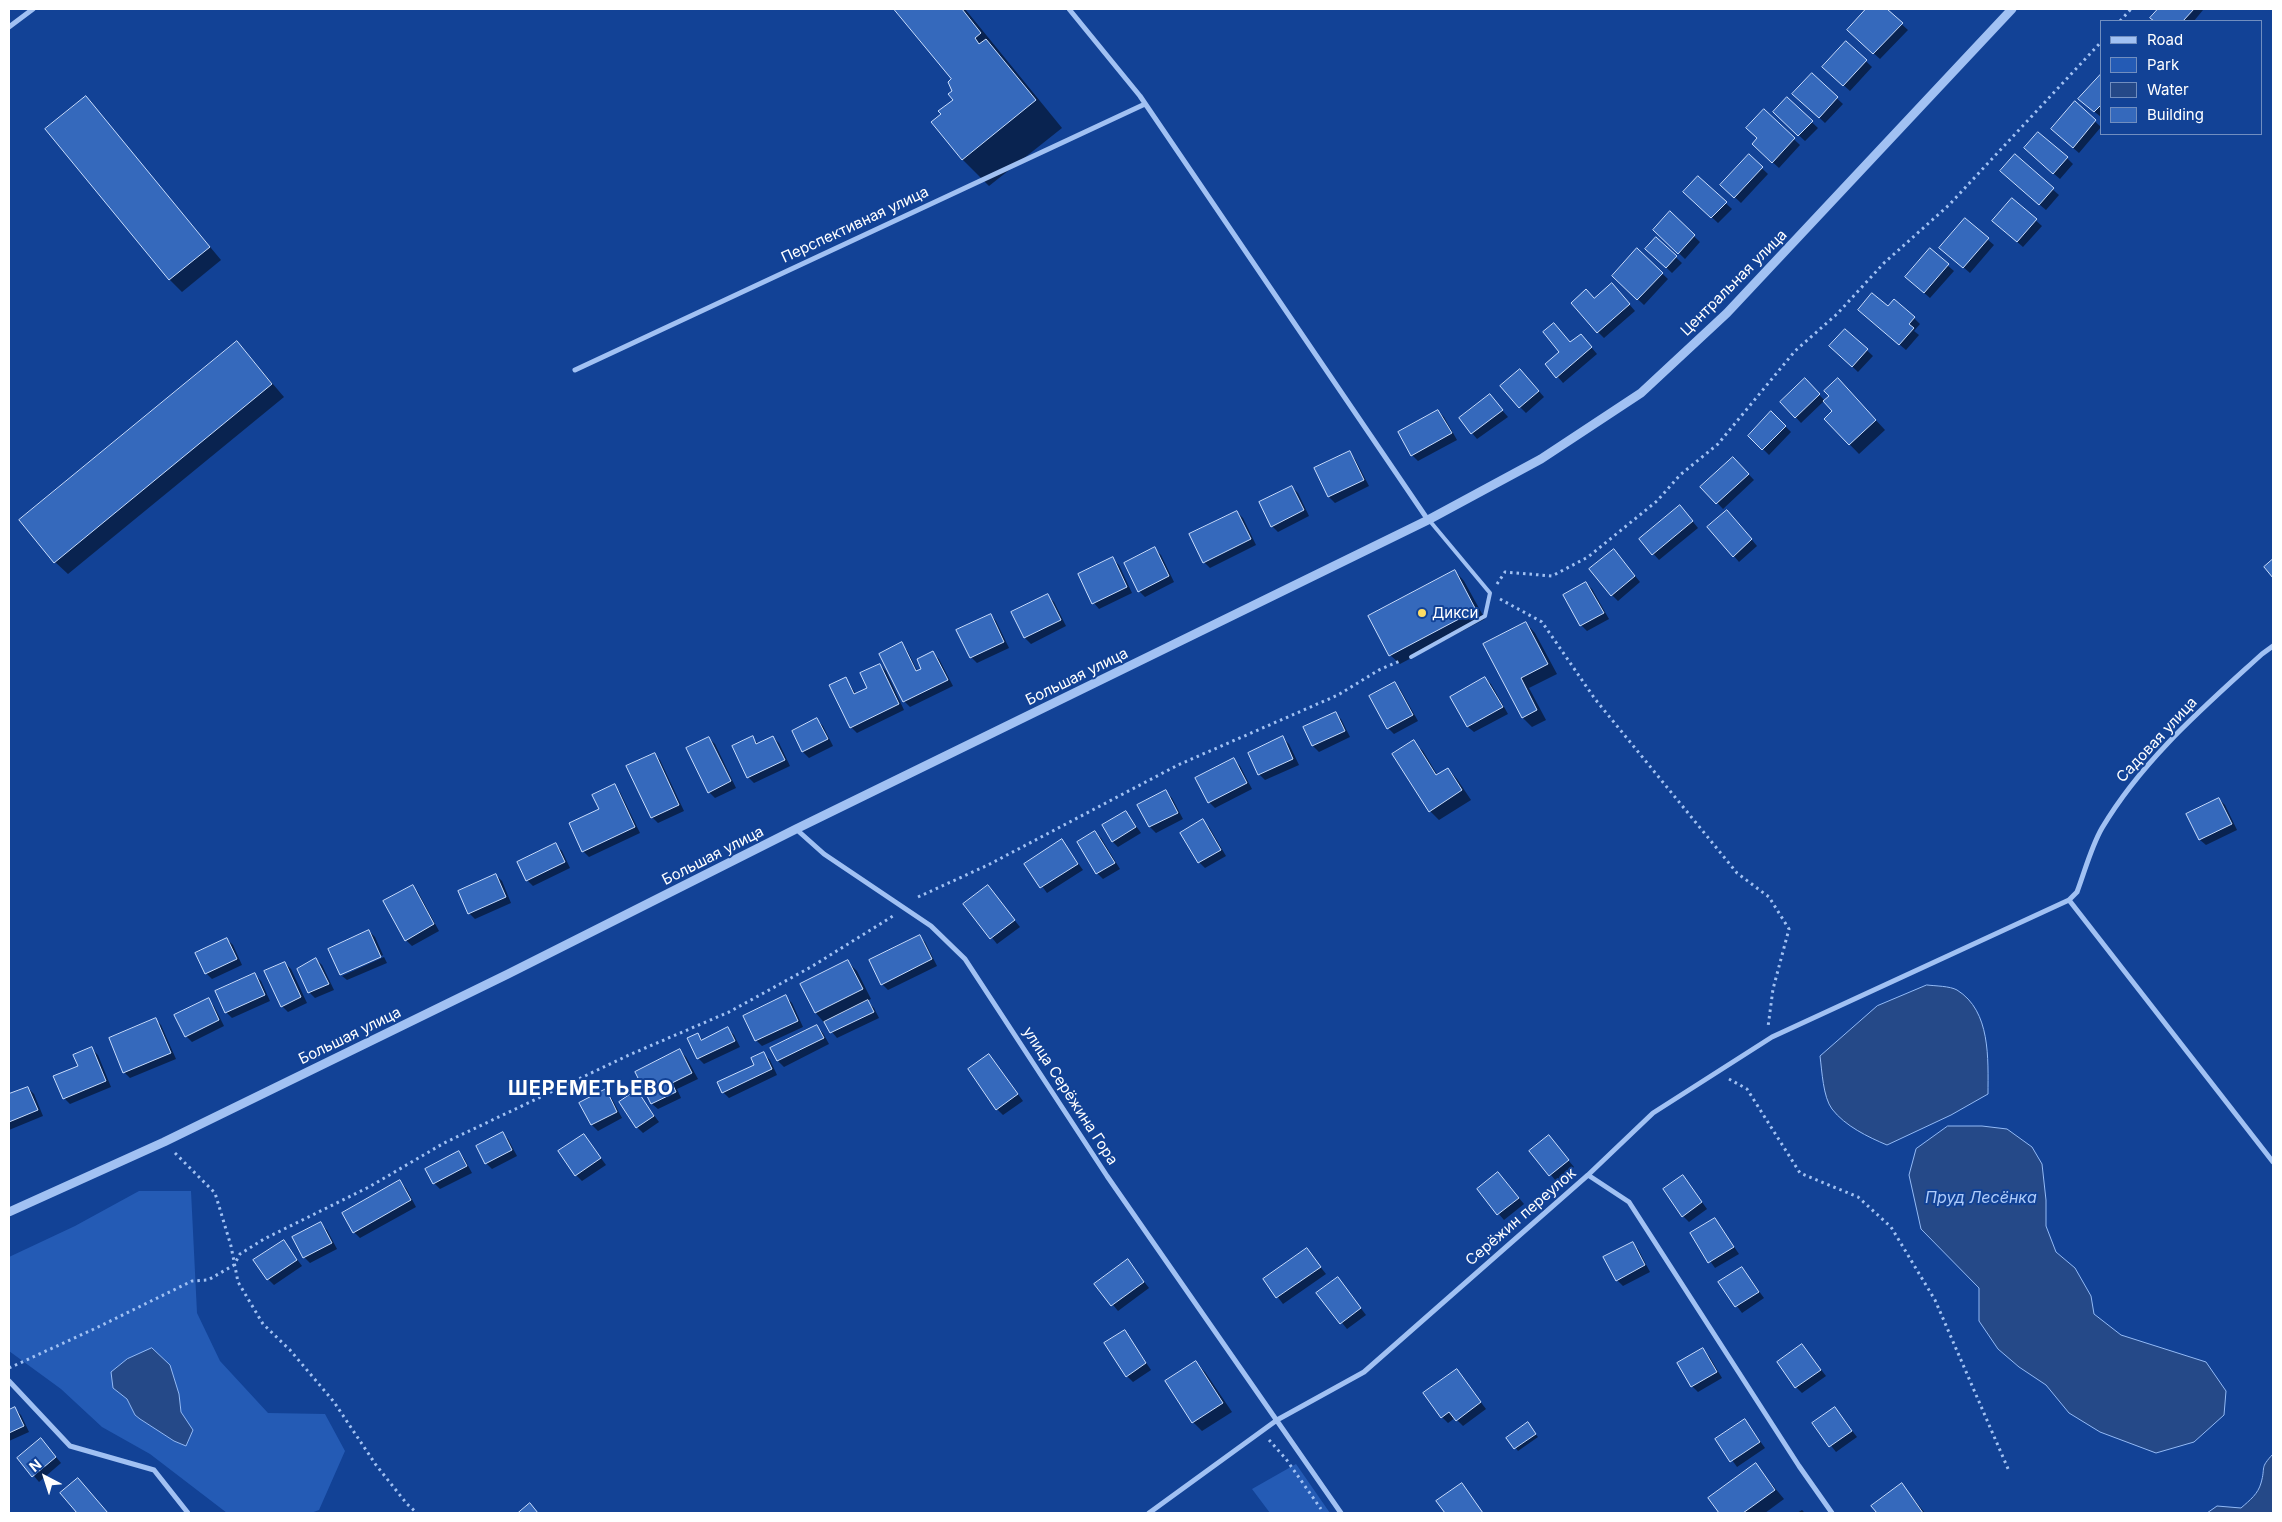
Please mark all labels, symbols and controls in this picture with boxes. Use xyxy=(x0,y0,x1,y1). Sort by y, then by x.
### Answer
legend xyxy=(2100,20,2262,135)
text: Road xyxy=(2147,30,2183,49)
text: Park xyxy=(2147,55,2179,74)
text: Water xyxy=(2147,80,2189,99)
text: Building xyxy=(2147,105,2204,124)
street label: Перспективная улица xyxy=(779,183,931,267)
street label: Центральная улица xyxy=(1677,226,1791,340)
place label: Дикси xyxy=(1432,604,1478,622)
marker: Дикси xyxy=(1416,607,1428,619)
street label: Большая улица xyxy=(1023,644,1131,710)
street label: Садовая улица xyxy=(2113,694,2201,786)
street label: Большая улица xyxy=(659,823,767,889)
street label: Большая улица xyxy=(296,1003,404,1069)
street label: улица Серёжина Гора xyxy=(1019,1024,1121,1168)
district label: ШЕРЕМЕТЬЕВО xyxy=(507,1077,675,1101)
street label: Серёжин переулок xyxy=(1462,1164,1580,1270)
water label: Пруд Лесёнка xyxy=(1925,1188,2037,1208)
north arrow xyxy=(20,1452,70,1502)
text: N xyxy=(25,1455,45,1475)

